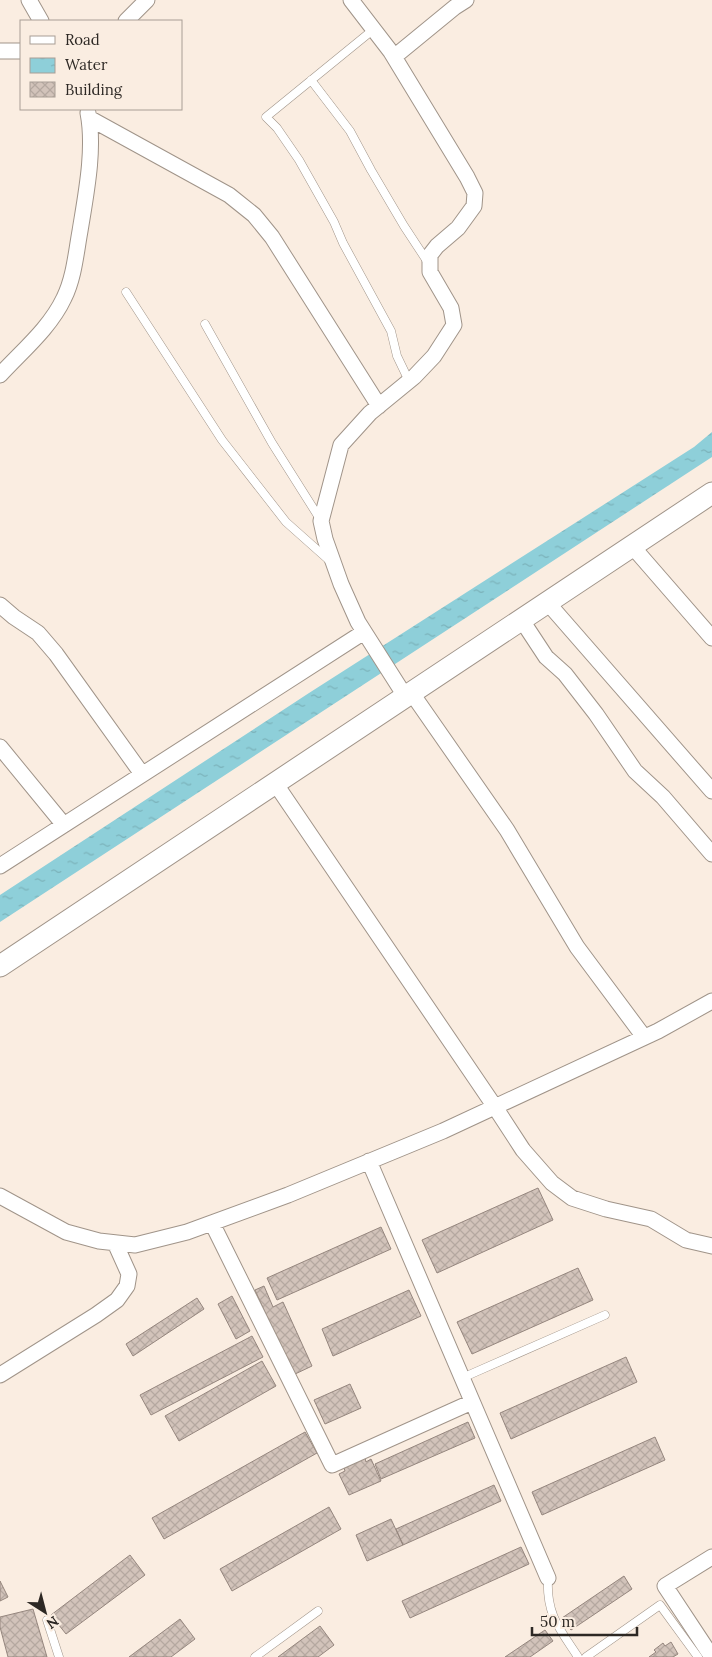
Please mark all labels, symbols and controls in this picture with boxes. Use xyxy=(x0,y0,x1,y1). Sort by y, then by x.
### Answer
legend xyxy=(20,20,182,110)
text: Road xyxy=(65,30,100,49)
text: Water xyxy=(65,55,108,74)
text: Building xyxy=(65,80,123,99)
north arrow xyxy=(20,1587,70,1637)
scale bar xyxy=(532,1604,637,1636)
text: N xyxy=(43,1612,62,1633)
text: 50 m xyxy=(540,1612,575,1631)

